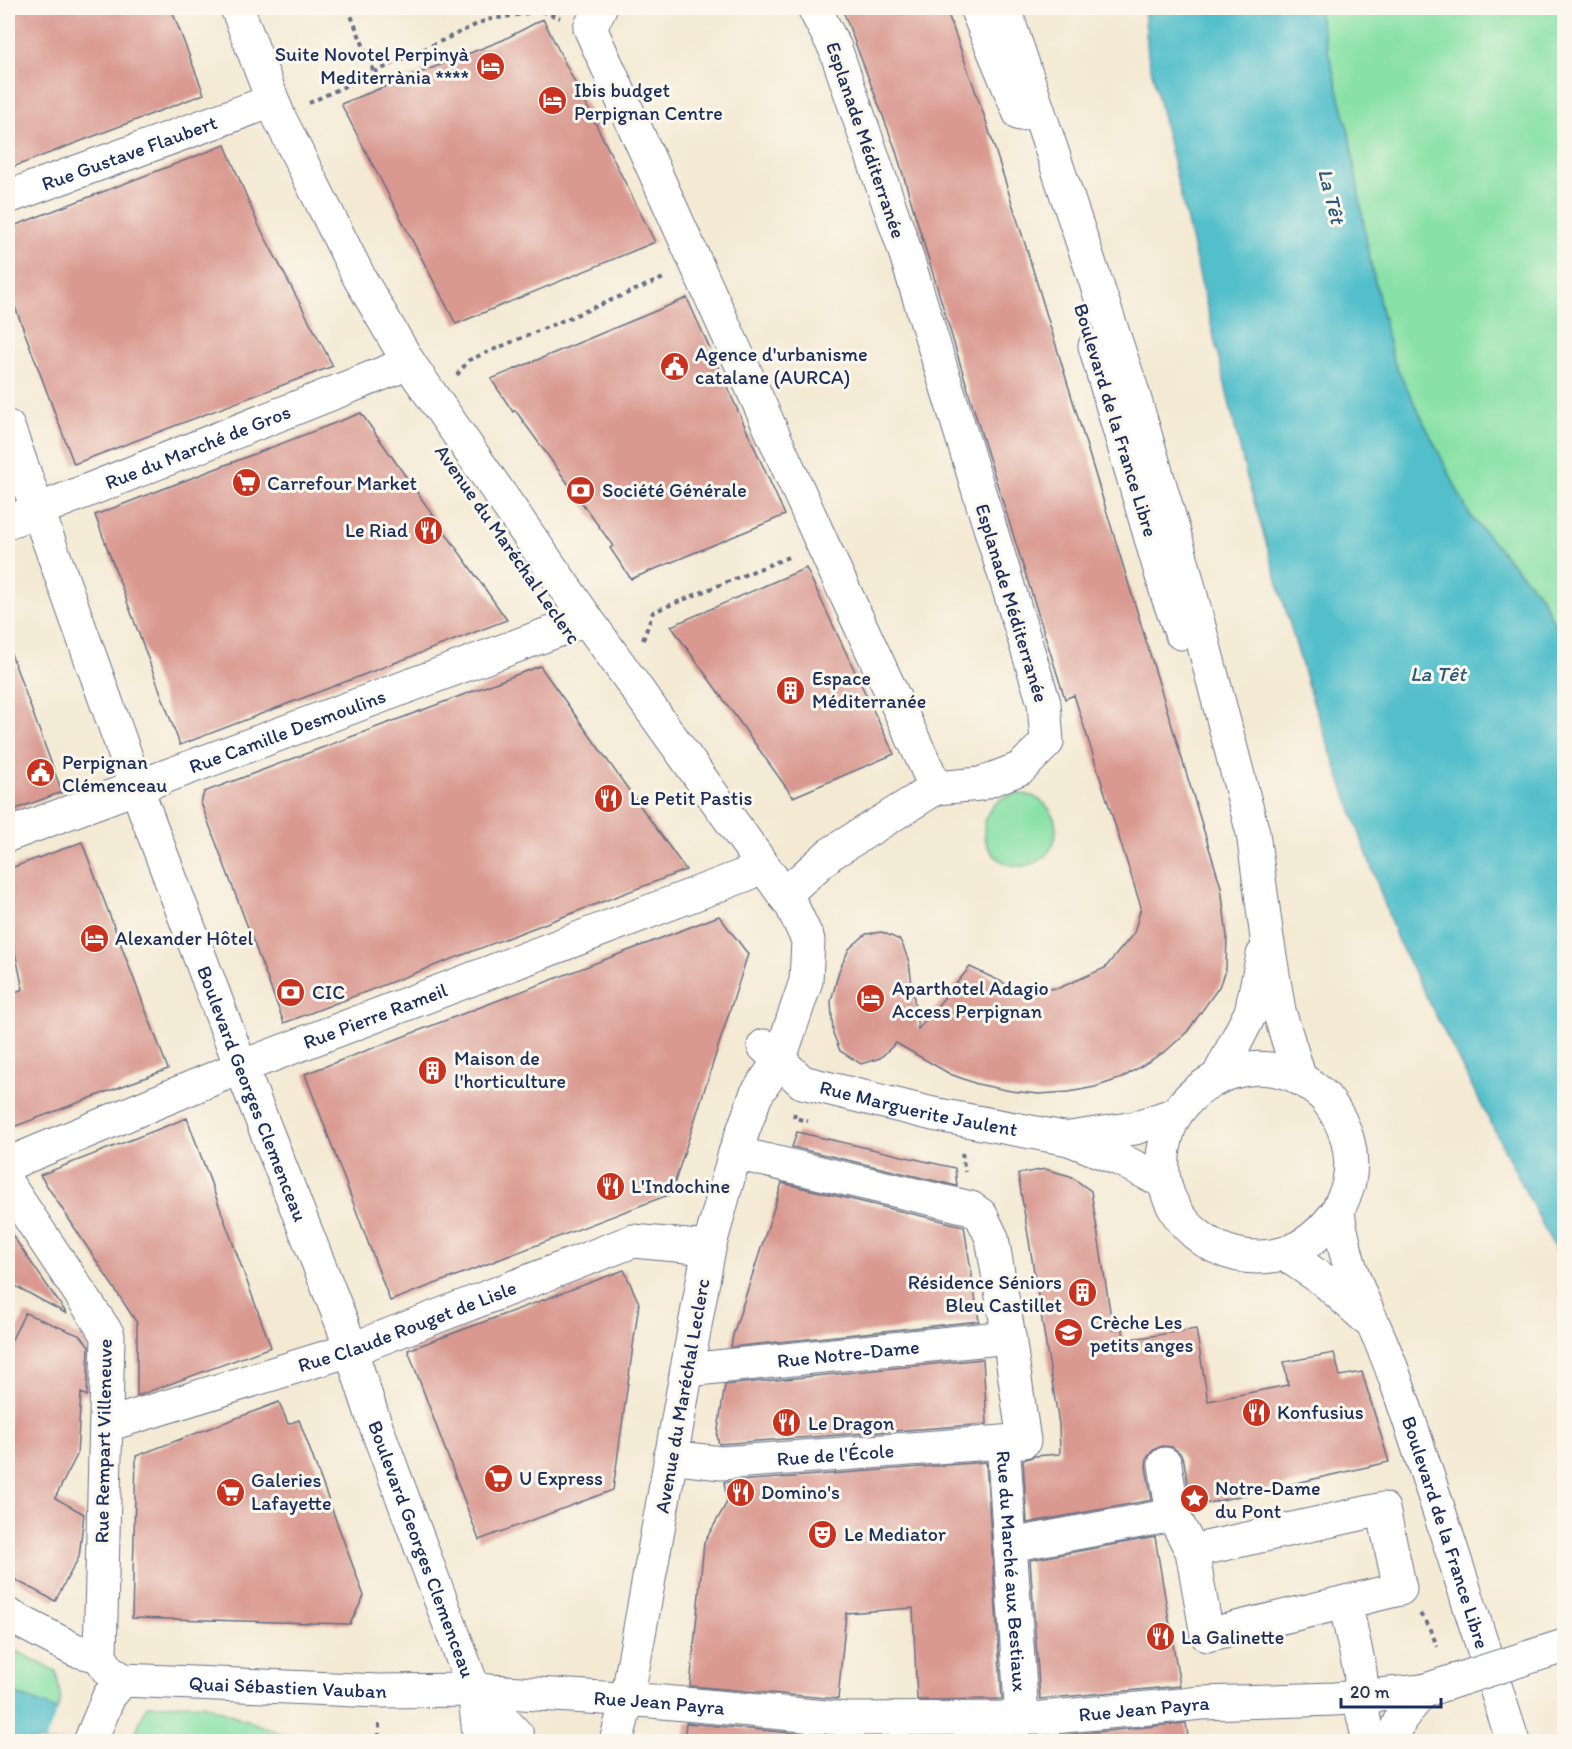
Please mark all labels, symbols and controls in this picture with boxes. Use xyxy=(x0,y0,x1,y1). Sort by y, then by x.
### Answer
street label: Esplanade Méditerranée xyxy=(821,39,911,241)
place label: Suite Novotel Perpinyà Mediterrània **** xyxy=(275,42,470,89)
hotel icon: Suite Novotel Perpinyà Mediterrània **** xyxy=(474,50,506,82)
place label: Ibis budget Perpignan Centre xyxy=(574,78,723,125)
hotel icon: Ibis budget Perpignan Centre xyxy=(537,85,569,117)
street label: Rue Gustave Flaubert xyxy=(38,110,220,196)
water label: La Têt xyxy=(1313,166,1351,228)
street label: Boulevard de la France Libre xyxy=(1069,300,1163,540)
place label: Agence d'urbanisme catalane (AURCA) xyxy=(695,342,868,389)
public building icon: Agence d'urbanisme catalane (AURCA) xyxy=(658,350,690,382)
street label: Rue du Marché de Gros xyxy=(101,399,294,494)
street label: Avenue du Maréchal Leclerc xyxy=(430,440,586,648)
supermarket icon: Carrefour Market xyxy=(230,467,262,499)
place label: Carrefour Market xyxy=(267,471,417,495)
bank icon: Société Générale xyxy=(565,474,597,506)
place label: Société Générale xyxy=(602,478,747,502)
street label: Esplanade Méditerranée xyxy=(970,501,1054,705)
restaurant icon: Le Riad xyxy=(413,514,445,546)
place label: Le Riad xyxy=(345,518,408,542)
water label: La Têt xyxy=(1410,661,1468,686)
place label: Espace Méditerranée xyxy=(812,666,926,713)
building icon: Espace Méditerranée xyxy=(775,674,807,706)
street label: Rue Camille Desmoulins xyxy=(186,684,389,779)
place label: Perpignan Clémenceau xyxy=(62,750,167,797)
public building icon: Perpignan Clémenceau xyxy=(25,757,57,789)
restaurant icon: Le Petit Pastis xyxy=(593,782,625,814)
place label: Le Petit Pastis xyxy=(630,786,752,810)
hotel icon: Alexander Hôtel xyxy=(78,922,110,954)
place label: Alexander Hôtel xyxy=(115,926,253,950)
street label: Boulevard Georges Clemenceau xyxy=(192,962,313,1225)
bank icon: CIC xyxy=(275,976,307,1008)
place label: Aparthotel Adagio Access Perpignan xyxy=(892,976,1049,1023)
street label: Rue Pierre Rameil xyxy=(300,977,451,1054)
place label: CIC xyxy=(312,980,345,1004)
hotel icon: Aparthotel Adagio Access Perpignan xyxy=(855,983,887,1015)
place label: Maison de l'horticulture xyxy=(454,1046,566,1093)
building icon: Maison de l'horticulture xyxy=(417,1054,449,1086)
street label: Rue Marguerite Jaulent xyxy=(817,1075,1019,1141)
restaurant icon: L'Indochine xyxy=(594,1170,626,1202)
place label: L'Indochine xyxy=(631,1174,730,1198)
place label: Résidence Séniors Bleu Castillet xyxy=(908,1270,1062,1317)
street label: Rue Claude Rouget de Lisle xyxy=(295,1275,520,1377)
street label: Avenue du Maréchal Leclerc xyxy=(650,1277,714,1515)
building icon: Résidence Séniors Bleu Castillet xyxy=(1067,1277,1099,1309)
place label: Crèche Les petits anges xyxy=(1090,1310,1193,1357)
school or university icon: Crèche Les petits anges xyxy=(1053,1317,1085,1349)
street label: Rue Notre-Dame xyxy=(776,1334,921,1373)
street label: Rue Rempart Villeneuve xyxy=(89,1338,117,1544)
restaurant icon: Konfusius xyxy=(1240,1396,1272,1428)
place label: Konfusius xyxy=(1277,1400,1364,1424)
restaurant icon: Le Dragon xyxy=(771,1407,803,1439)
place label: Le Dragon xyxy=(808,1411,894,1435)
street label: Boulevard de la France Libre xyxy=(1397,1413,1495,1652)
street label: Boulevard Georges Clemenceau xyxy=(363,1417,480,1681)
street label: Rue de l'École xyxy=(776,1438,895,1471)
street label: Rue du Marché aux Bestiaux xyxy=(992,1450,1032,1693)
supermarket icon: U Express xyxy=(482,1462,514,1494)
place label: U Express xyxy=(519,1466,603,1490)
place label: Galeries Lafayette xyxy=(251,1468,332,1515)
supermarket icon: Galeries Lafayette xyxy=(214,1476,246,1508)
restaurant icon: Domino's xyxy=(724,1476,756,1508)
place label: Notre-Dame du Pont xyxy=(1215,1476,1321,1523)
place label: Domino's xyxy=(761,1480,840,1504)
place icon: Notre-Dame du Pont xyxy=(1178,1483,1210,1515)
theatre icon: Le Mediator xyxy=(807,1518,839,1550)
place label: Le Mediator xyxy=(844,1522,946,1546)
restaurant icon: La Galinette xyxy=(1144,1621,1176,1653)
place label: La Galinette xyxy=(1181,1625,1284,1649)
street label: Quai Sébastien Vauban xyxy=(188,1671,387,1703)
scale bar xyxy=(1341,1671,1442,1709)
text: 20 m xyxy=(1350,1681,1390,1703)
street label: Rue Jean Payra xyxy=(593,1685,727,1720)
street label: Rue Jean Payra xyxy=(1077,1691,1211,1727)

